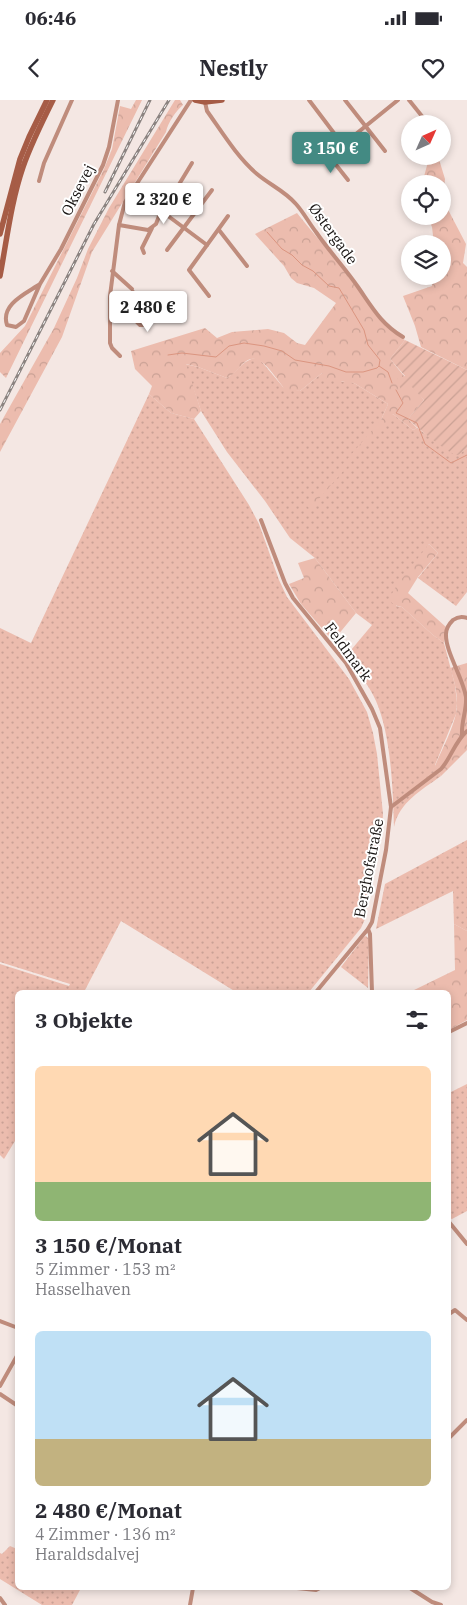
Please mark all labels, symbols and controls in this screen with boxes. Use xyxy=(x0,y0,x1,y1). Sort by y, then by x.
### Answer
text: 06:46 xyxy=(25,6,76,30)
text: Nestly xyxy=(199,53,268,82)
icon: back xyxy=(20,54,48,82)
icon: heart xyxy=(419,54,447,82)
north arrow xyxy=(401,115,451,165)
map controls xyxy=(401,115,451,285)
pin: 3 150 € xyxy=(285,132,377,174)
text: 3 150 € xyxy=(303,138,359,158)
street label: Oksevej xyxy=(57,161,99,219)
button: locate xyxy=(401,175,451,225)
pin: 2 320 € xyxy=(118,182,210,225)
text: 2 320 € xyxy=(136,189,192,209)
street label: Østergade xyxy=(305,199,362,268)
button: layers xyxy=(401,235,451,285)
pin: 2 480 € xyxy=(102,290,194,333)
text: 2 480 € xyxy=(120,297,176,317)
street label: Feldmark xyxy=(321,618,376,685)
street label: Berghofstraße xyxy=(350,817,387,919)
text: 3 Objekte xyxy=(35,1006,133,1034)
icon: filters xyxy=(403,1006,431,1034)
icon: home xyxy=(188,1099,278,1189)
text: 3 150 €/Monat xyxy=(35,1231,182,1259)
text: 5 Zimmer · 153 m² xyxy=(35,1259,176,1279)
text: Hasselhaven xyxy=(35,1279,131,1299)
icon: home xyxy=(188,1364,278,1454)
text: 2 480 €/Monat xyxy=(35,1496,182,1524)
text: 4 Zimmer · 136 m² xyxy=(35,1524,176,1544)
text: Haraldsdalvej xyxy=(35,1544,140,1564)

